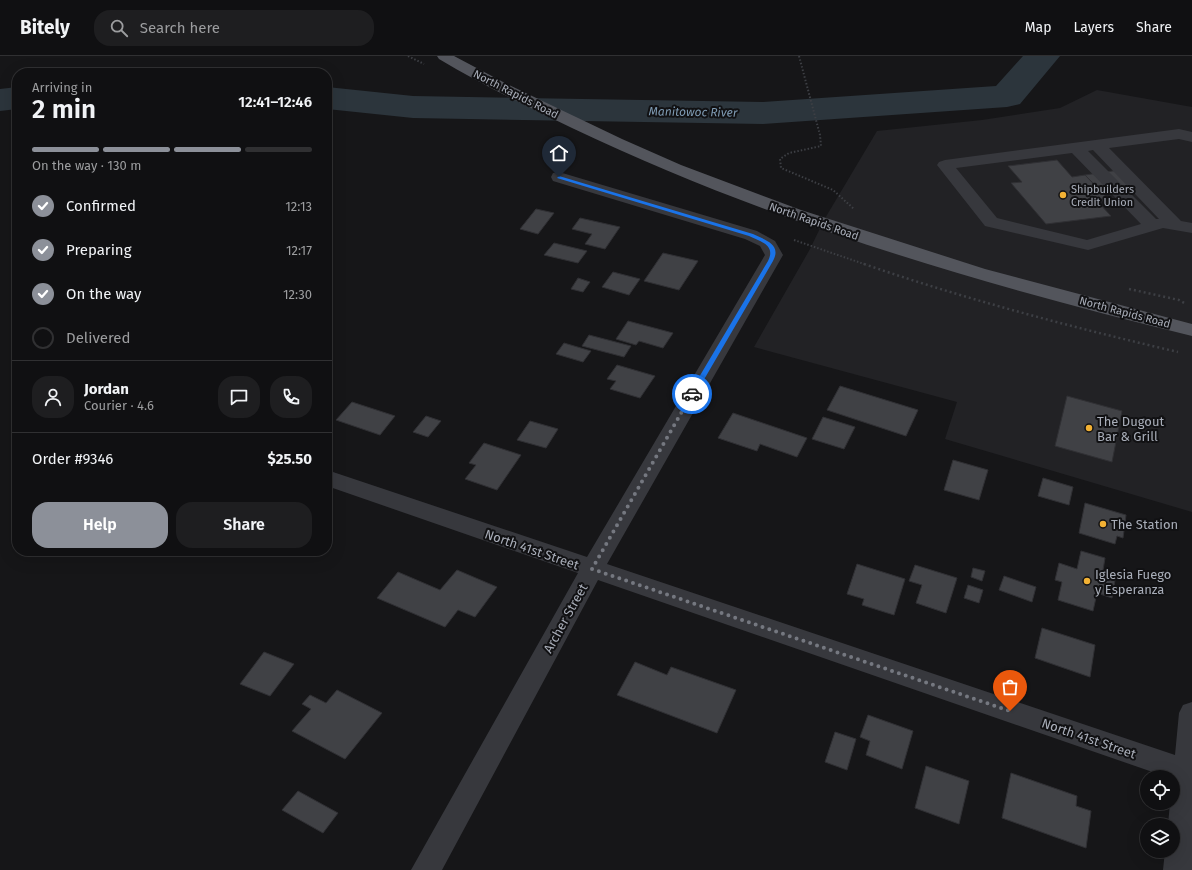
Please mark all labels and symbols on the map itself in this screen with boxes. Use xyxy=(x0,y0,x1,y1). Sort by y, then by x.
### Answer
street label: North Rapids Road xyxy=(471,67,560,122)
water label: Manitowoc River xyxy=(649,104,738,120)
pin xyxy=(542,136,576,177)
place label: Shipbuilders Credit Union xyxy=(1071,183,1134,209)
marker: Shipbuilders Credit Union xyxy=(1058,190,1068,200)
street label: North Rapids Road xyxy=(767,200,860,243)
street label: North Rapids Road xyxy=(1078,294,1172,331)
courier xyxy=(672,374,712,414)
place label: The Dugout Bar & Grill xyxy=(1097,414,1165,444)
marker: The Dugout Bar & Grill xyxy=(1084,423,1094,433)
place label: The Station xyxy=(1111,517,1178,532)
marker: The Station xyxy=(1098,519,1108,529)
street label: North 41st Street xyxy=(483,526,581,573)
place label: Iglesia Fuego y Esperanza xyxy=(1095,567,1171,597)
marker: Iglesia Fuego y Esperanza xyxy=(1082,576,1092,586)
street label: Archer Street xyxy=(540,581,591,655)
pin xyxy=(993,670,1027,711)
street label: North 41st Street xyxy=(1040,715,1138,762)

